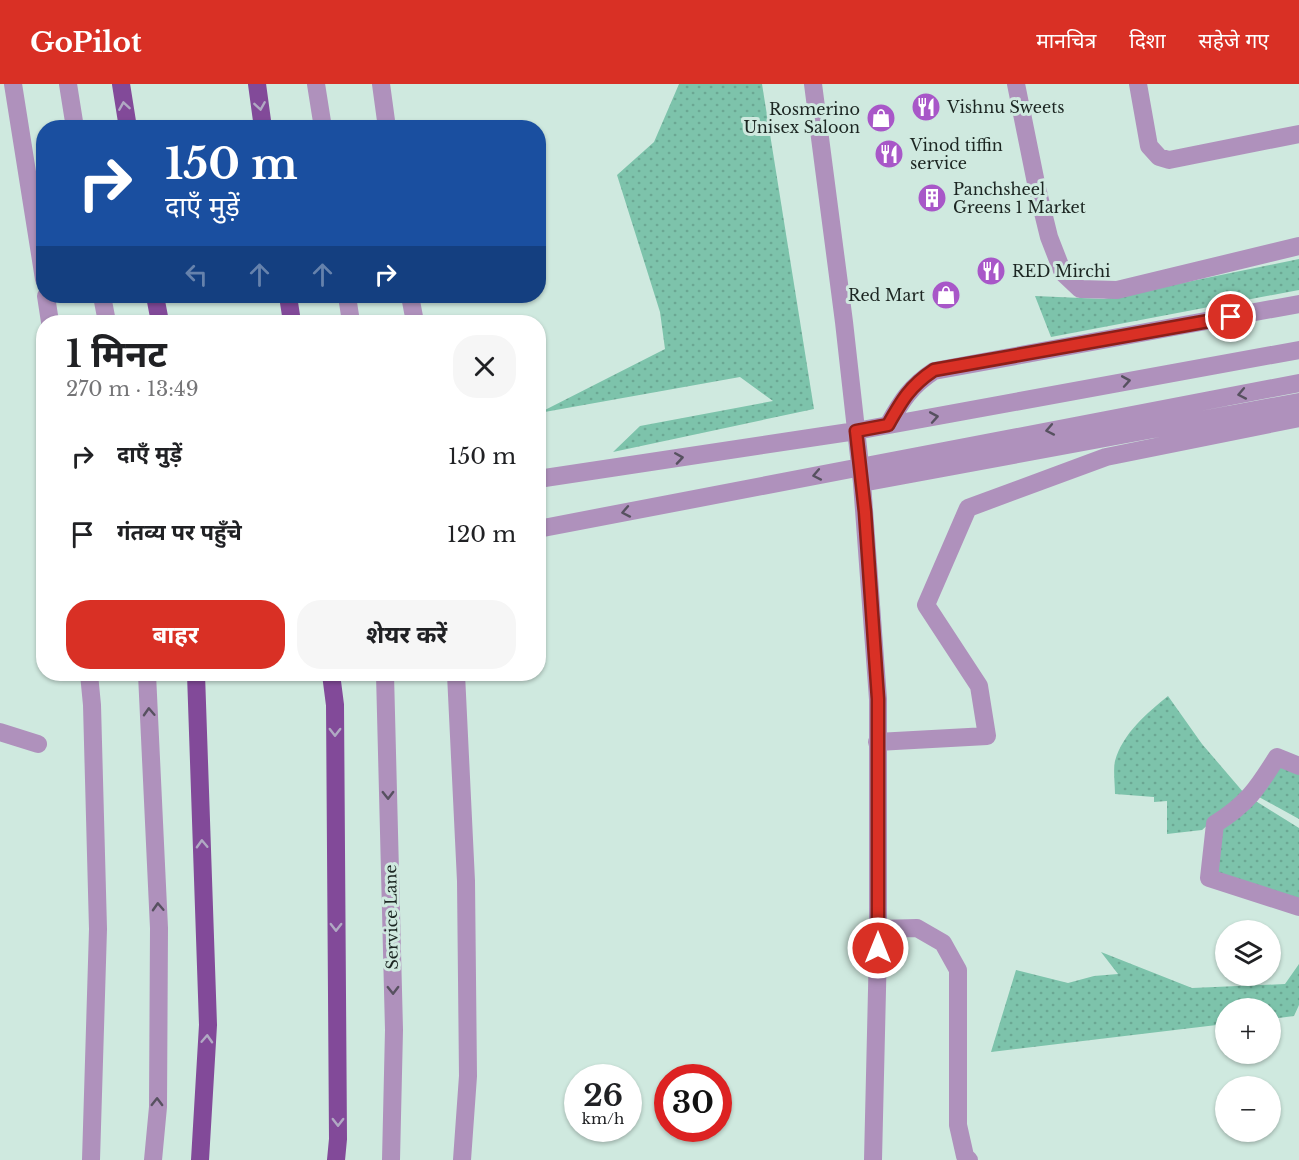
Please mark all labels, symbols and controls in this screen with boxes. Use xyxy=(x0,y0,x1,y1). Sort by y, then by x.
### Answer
text: GoPilot xyxy=(30,25,142,60)
text: मानचित्र xyxy=(1036,28,1096,54)
text: दिशा xyxy=(1129,28,1166,54)
text: सहेजे गए xyxy=(1199,28,1269,54)
restaurant icon: Vishnu Sweets xyxy=(910,91,942,123)
place label: Vishnu Sweets xyxy=(946,97,1065,117)
place label: Rosmerino Unisex Saloon xyxy=(743,99,860,137)
one-way arrow xyxy=(118,101,131,111)
one-way arrow xyxy=(253,101,265,110)
shop icon: Rosmerino Unisex Saloon xyxy=(865,102,897,134)
place label: Vinod tiffin service xyxy=(909,135,1003,173)
text: 150 m xyxy=(165,138,298,190)
restaurant icon: Vinod tiffin service xyxy=(873,138,905,170)
icon: right xyxy=(66,144,144,222)
place label: Panchsheel Greens 1 Market xyxy=(953,179,1086,217)
building icon: Panchsheel Greens 1 Market xyxy=(916,182,948,214)
text: दाएँ मुड़ें xyxy=(165,190,240,223)
restaurant icon: RED Mirchi xyxy=(975,255,1007,287)
icon: left xyxy=(180,258,213,291)
icon: ahead xyxy=(243,258,276,291)
icon: ahead xyxy=(306,258,339,291)
icon: right xyxy=(369,258,402,291)
place label: RED Mirchi xyxy=(1012,261,1111,281)
shop icon: Red Mart xyxy=(930,279,962,311)
place label: Red Mart xyxy=(848,285,925,305)
pin xyxy=(1205,291,1256,342)
icon: arrive xyxy=(1214,300,1247,333)
text: 1 मिनट xyxy=(66,332,167,377)
button: close xyxy=(453,335,516,398)
one-way arrow xyxy=(1121,376,1130,388)
text: 270 m · 13:49 xyxy=(66,377,199,401)
one-way arrow xyxy=(1237,387,1247,400)
one-way arrow xyxy=(929,411,939,423)
one-way arrow xyxy=(1045,423,1055,436)
icon: right xyxy=(66,440,99,473)
text: दाएँ मुड़ें xyxy=(117,441,182,468)
text: 150 m xyxy=(448,443,516,470)
one-way arrow xyxy=(675,452,684,464)
one-way arrow xyxy=(813,468,823,481)
one-way arrow xyxy=(621,505,631,518)
icon: arrive xyxy=(66,518,99,551)
text: गंतव्य पर पहुँचे xyxy=(117,519,242,546)
text: 120 m xyxy=(447,521,516,548)
button: बाहर xyxy=(66,600,285,669)
button: शेयर करें xyxy=(297,600,516,669)
one-way arrow xyxy=(143,707,156,716)
one-way arrow xyxy=(329,727,341,736)
one-way arrow xyxy=(382,790,394,799)
one-way arrow xyxy=(196,839,208,848)
street label: Service Lane xyxy=(380,864,402,970)
one-way arrow xyxy=(151,902,164,911)
position arrow xyxy=(846,916,910,980)
map controls xyxy=(1215,920,1281,1142)
button: layers xyxy=(1215,920,1281,986)
one-way arrow xyxy=(330,922,342,931)
one-way arrow xyxy=(387,985,399,994)
button: + xyxy=(1215,998,1281,1064)
one-way arrow xyxy=(201,1034,214,1043)
speed limit sign: 30 xyxy=(654,1064,732,1142)
button: − xyxy=(1215,1076,1281,1142)
text: 26 xyxy=(583,1077,623,1114)
one-way arrow xyxy=(151,1097,164,1106)
text: km/h xyxy=(582,1109,624,1128)
one-way arrow xyxy=(332,1117,344,1126)

